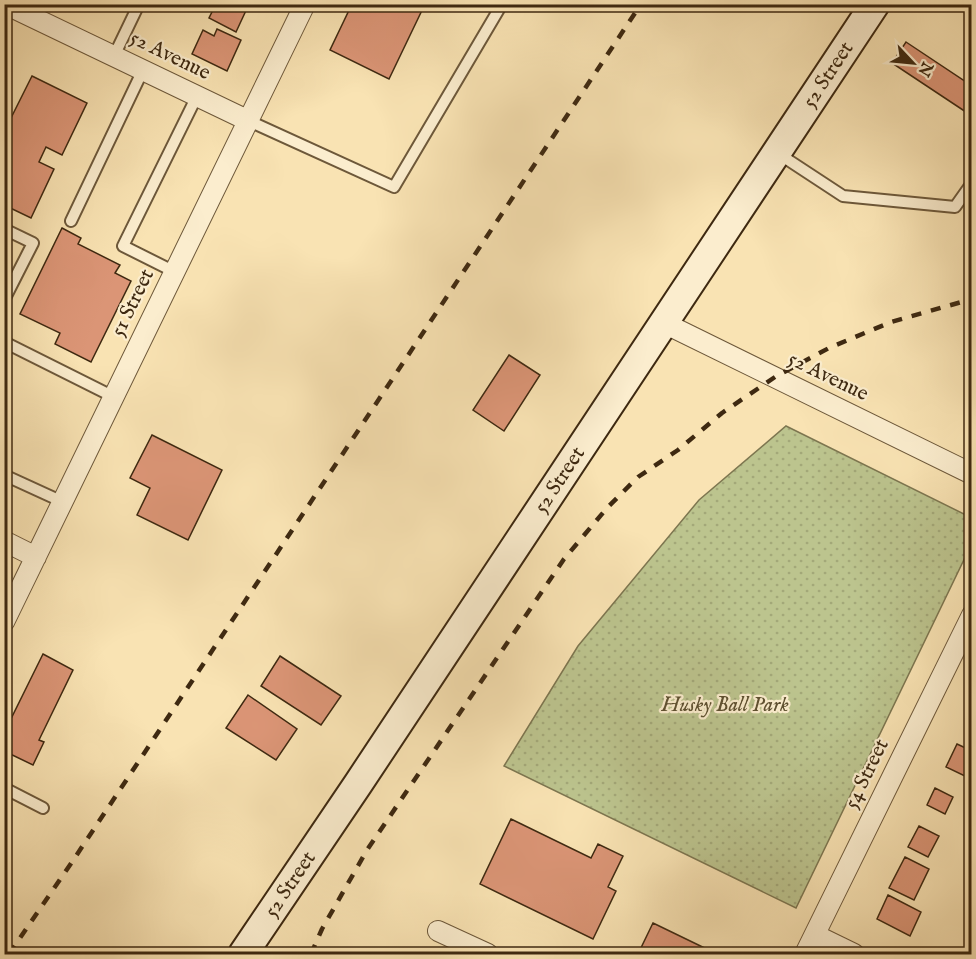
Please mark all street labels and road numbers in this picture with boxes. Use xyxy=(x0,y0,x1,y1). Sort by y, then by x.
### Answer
street label: 52 Avenue xyxy=(125,25,215,87)
street label: 52 Street xyxy=(796,36,860,113)
street label: 51 Street xyxy=(105,265,161,341)
street label: 52 Avenue xyxy=(783,346,873,408)
street label: 52 Street xyxy=(528,442,591,518)
street label: 54 Street xyxy=(839,735,895,813)
street label: 52 Street xyxy=(258,846,322,923)

